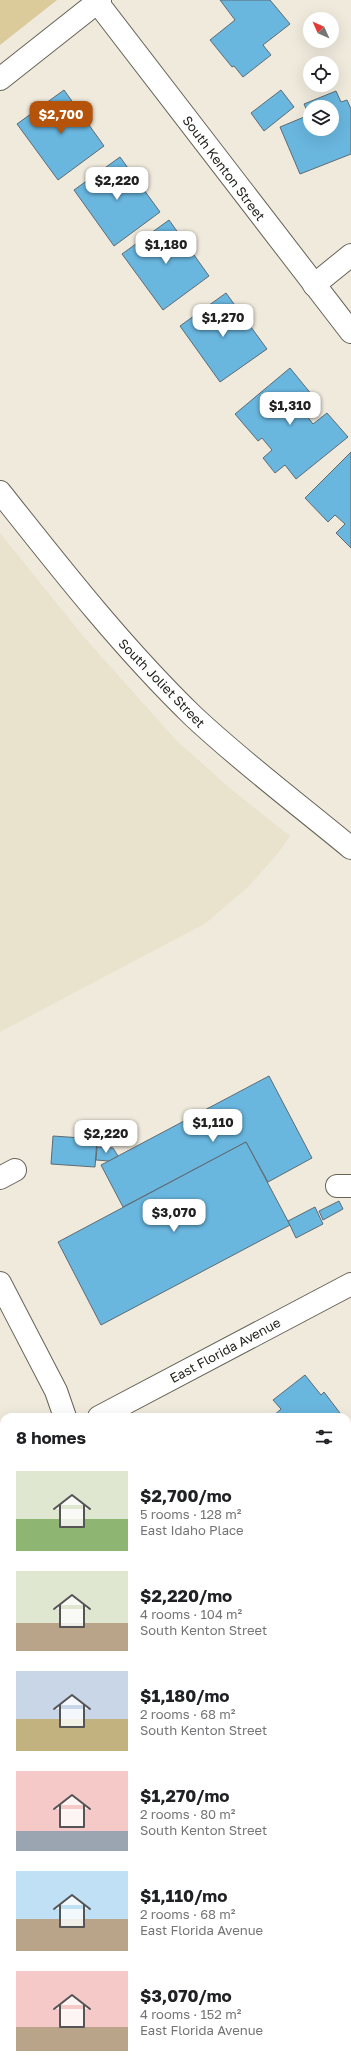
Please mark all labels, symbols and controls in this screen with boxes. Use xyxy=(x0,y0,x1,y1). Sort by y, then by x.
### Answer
north arrow xyxy=(303,12,339,48)
map controls xyxy=(303,12,339,136)
button: locate xyxy=(303,56,339,92)
button: layers xyxy=(303,100,339,136)
pin: $2,700 xyxy=(28,101,94,135)
text: $2,700 xyxy=(39,106,83,122)
street label: South Kenton Street xyxy=(179,112,269,224)
pin: $2,220 xyxy=(84,167,150,201)
text: $2,220 xyxy=(94,172,140,188)
pin: $1,180 xyxy=(133,231,199,265)
text: $1,180 xyxy=(144,236,188,252)
pin: $1,270 xyxy=(190,304,256,338)
text: $1,270 xyxy=(201,309,245,325)
pin: $1,310 xyxy=(257,392,323,426)
text: $1,310 xyxy=(269,397,311,413)
street label: South Joliet Street xyxy=(115,635,209,731)
pin: $1,110 xyxy=(180,1109,246,1143)
text: $1,110 xyxy=(192,1114,234,1130)
pin: $2,220 xyxy=(73,1120,139,1154)
text: $2,220 xyxy=(83,1125,129,1141)
pin: $3,070 xyxy=(141,1199,207,1233)
text: $3,070 xyxy=(152,1204,196,1220)
street label: East Florida Avenue xyxy=(167,1314,283,1386)
icon: filters xyxy=(313,1426,335,1448)
text: 8 homes xyxy=(16,1427,86,1448)
text: $2,700/mo xyxy=(140,1485,232,1506)
icon: home xyxy=(48,1487,96,1535)
text: 5 rooms · 128 m² xyxy=(140,1506,241,1522)
text: East Idaho Place xyxy=(140,1522,244,1538)
text: $2,220/mo xyxy=(140,1585,232,1606)
icon: home xyxy=(48,1587,96,1635)
text: 4 rooms · 104 m² xyxy=(140,1606,242,1622)
text: South Kenton Street xyxy=(140,1622,267,1638)
text: $1,180/mo xyxy=(140,1685,230,1706)
icon: home xyxy=(48,1687,96,1735)
text: 2 rooms · 68 m² xyxy=(140,1706,235,1722)
text: South Kenton Street xyxy=(140,1722,267,1738)
text: $1,270/mo xyxy=(140,1785,230,1806)
icon: home xyxy=(48,1787,96,1835)
text: 2 rooms · 80 m² xyxy=(140,1806,236,1822)
text: South Kenton Street xyxy=(140,1822,267,1838)
text: $1,110/mo xyxy=(140,1885,227,1906)
icon: home xyxy=(48,1887,96,1935)
text: 2 rooms · 68 m² xyxy=(140,1906,235,1922)
text: East Florida Avenue xyxy=(140,1922,263,1938)
text: $3,070/mo xyxy=(140,1985,232,2006)
icon: home xyxy=(48,1987,96,2035)
text: 4 rooms · 152 m² xyxy=(140,2006,241,2022)
text: East Florida Avenue xyxy=(140,2022,263,2038)

